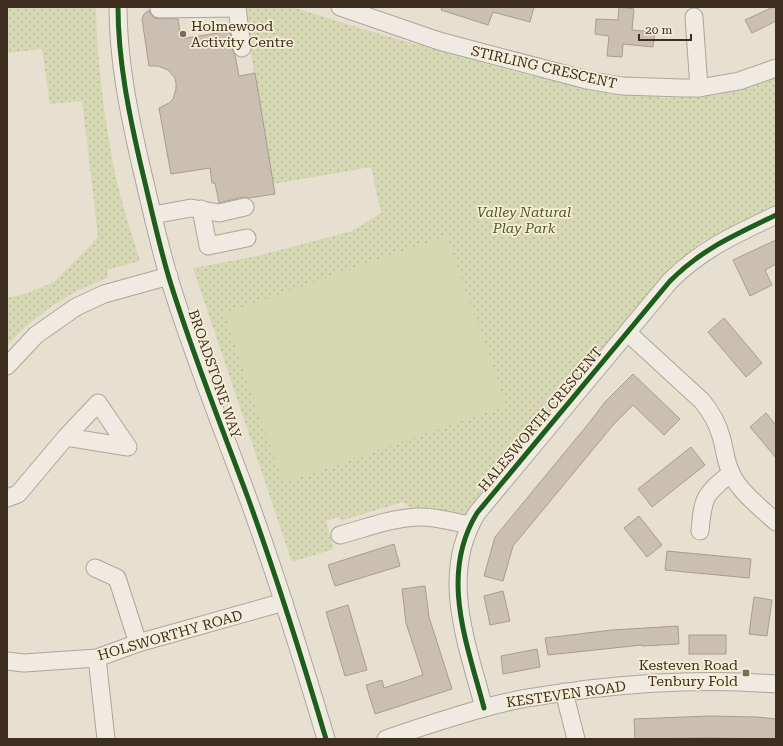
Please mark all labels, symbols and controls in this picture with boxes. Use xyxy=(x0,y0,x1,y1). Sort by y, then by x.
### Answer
scale bar xyxy=(639,16,691,42)
place label: Holmewood Activity Centre xyxy=(191,18,294,50)
text: 20 m xyxy=(645,23,672,37)
marker: Holmewood Activity Centre xyxy=(178,29,188,39)
street label: STIRLING CRESCENT xyxy=(469,42,619,92)
park label: Valley Natural Play Park xyxy=(477,204,571,236)
street label: BROADSTONE WAY xyxy=(185,308,245,441)
street label: HALESWORTH CRESCENT xyxy=(475,343,605,495)
street label: HOLSWORTHY ROAD xyxy=(96,607,244,663)
place label: Kesteven Road Tenbury Fold xyxy=(639,657,738,689)
marker: Kesteven Road Tenbury Fold xyxy=(741,668,751,678)
street label: KESTEVEN ROAD xyxy=(505,678,627,710)

